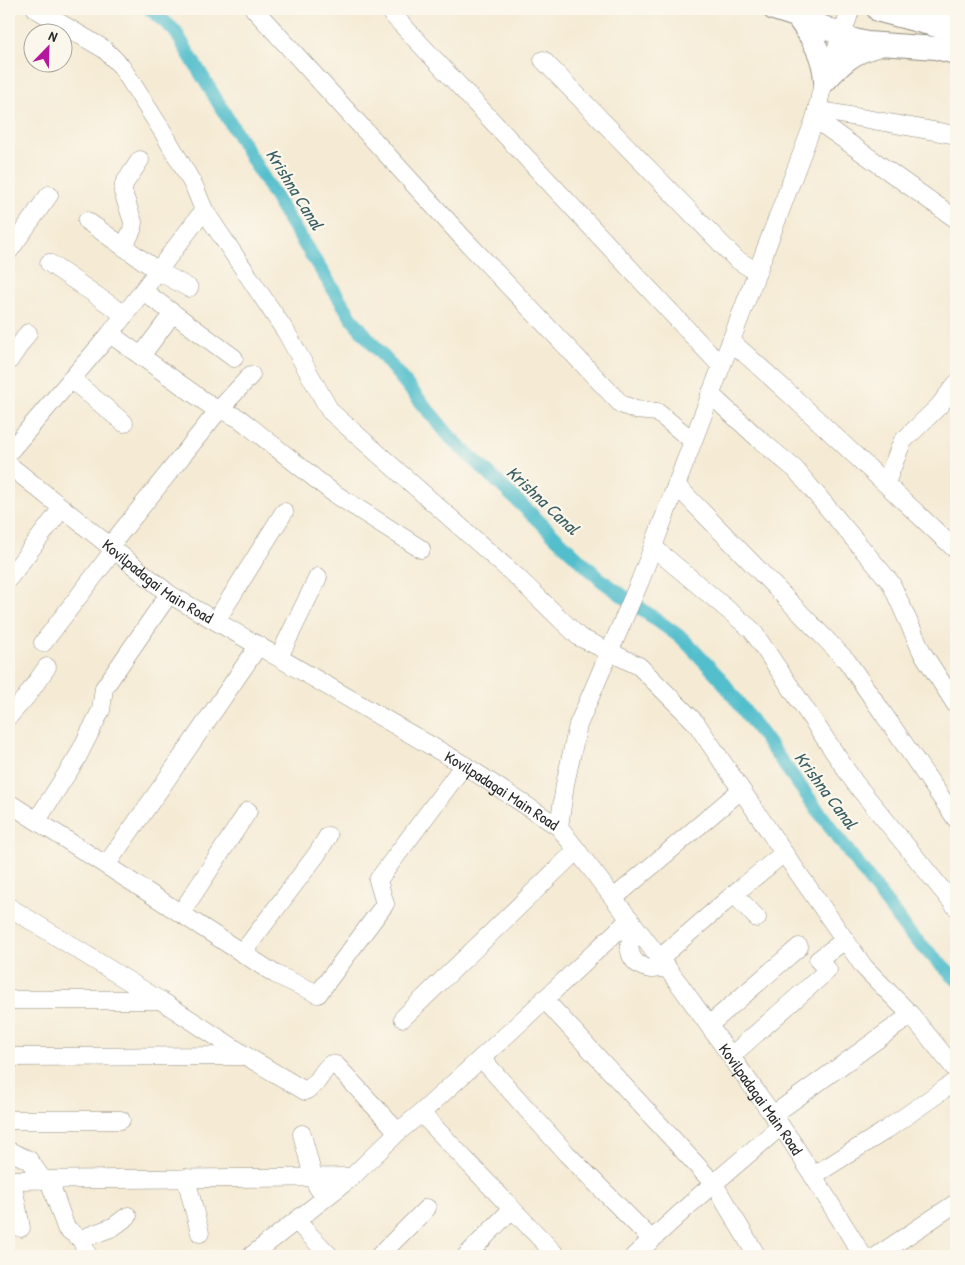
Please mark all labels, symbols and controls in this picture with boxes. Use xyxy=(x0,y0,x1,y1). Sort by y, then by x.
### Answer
north arrow xyxy=(22,22,72,72)
text: N xyxy=(46,25,61,46)
water label: Krishna Canal xyxy=(260,144,330,235)
water label: Krishna Canal xyxy=(501,460,586,541)
street label: Kovilpadagai Main Road xyxy=(98,534,217,628)
street label: Kovilpadagai Main Road xyxy=(441,745,563,835)
water label: Krishna Canal xyxy=(789,746,864,835)
street label: Kovilpadagai Main Road xyxy=(714,1039,808,1159)

